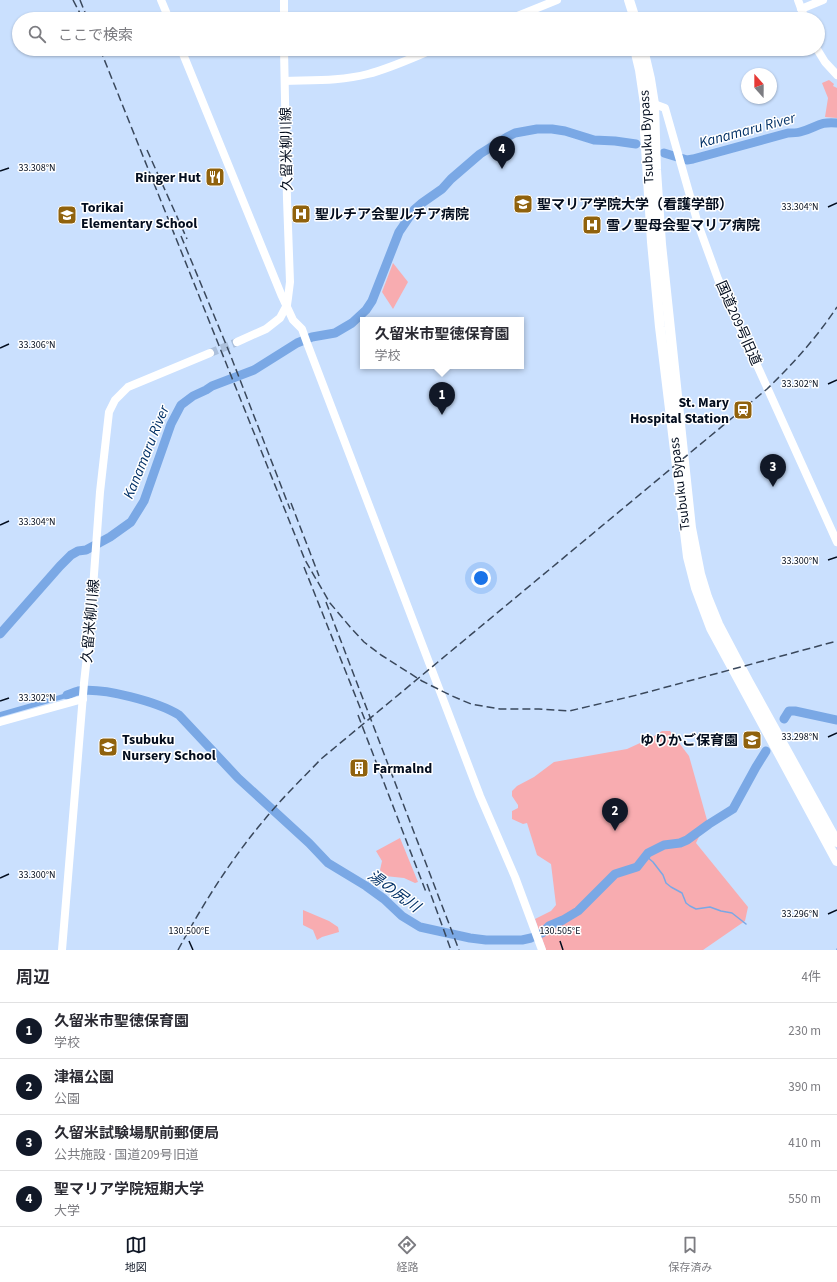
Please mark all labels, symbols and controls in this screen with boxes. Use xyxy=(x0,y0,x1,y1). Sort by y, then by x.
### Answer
search box xyxy=(12,12,825,56)
icon: search xyxy=(26,23,48,45)
text: ここで検索 xyxy=(58,25,133,46)
north arrow xyxy=(741,68,777,104)
street label: Tsubuku Bypass xyxy=(635,90,659,184)
street label: 久留米柳川線 xyxy=(276,107,298,191)
water label: Kanamaru River xyxy=(697,107,799,153)
pin: 4 xyxy=(489,136,515,169)
text: 33.308°N xyxy=(18,161,56,175)
restaurant icon: Ringer Hut xyxy=(204,166,226,188)
place label: Ringer Hut xyxy=(135,168,202,188)
school or university icon: 聖マリア学院大学（看護学部） xyxy=(512,193,534,215)
place label: 聖マリア学院大学（看護学部） xyxy=(537,195,733,215)
place label: Torikai Elementary School xyxy=(81,198,197,234)
text: 33.304°N xyxy=(781,200,819,214)
hospital icon: 聖ルチア会聖ルチア病院 xyxy=(290,203,312,225)
school or university icon: Torikai Elementary School xyxy=(56,204,78,226)
place label: 聖ルチア会聖ルチア病院 xyxy=(315,205,469,225)
hospital icon: 雪ノ聖母会聖マリア病院 xyxy=(581,214,603,236)
place label: 雪ノ聖母会聖マリア病院 xyxy=(606,216,760,236)
street label: 国道209号旧道 xyxy=(710,278,766,369)
popup xyxy=(360,317,524,369)
text: 久留米市聖徳保育園 xyxy=(374,324,510,345)
text: 33.306°N xyxy=(18,338,56,352)
text: 学校 xyxy=(374,347,401,365)
text: 33.302°N xyxy=(781,377,819,391)
pin: 1 xyxy=(429,382,455,415)
place label: St. Mary Hospital Station xyxy=(630,393,730,429)
station icon: St. Mary Hospital Station xyxy=(732,399,754,421)
water label: Kanamaru River xyxy=(118,402,175,502)
street label: Tsubuku Bypass xyxy=(664,436,696,532)
pin: 3 xyxy=(760,454,786,487)
text: 33.304°N xyxy=(18,515,56,529)
text: 33.300°N xyxy=(781,554,819,568)
your location xyxy=(471,568,491,588)
street label: 久留米柳川線 xyxy=(77,578,105,664)
text: 33.302°N xyxy=(18,691,56,705)
school or university icon: ゆりかご保育園 xyxy=(741,729,763,751)
place label: Tsubuku Nursery School xyxy=(122,730,216,766)
text: 33.298°N xyxy=(781,730,819,744)
place label: ゆりかご保育園 xyxy=(640,731,738,751)
school or university icon: Tsubuku Nursery School xyxy=(97,736,119,758)
building icon: Farmalnd xyxy=(348,757,370,779)
place label: Farmalnd xyxy=(373,759,432,779)
pin: 2 xyxy=(602,798,628,831)
water label: 湯の尻川 xyxy=(363,865,426,919)
text: 33.300°N xyxy=(18,868,56,882)
text: 33.296°N xyxy=(781,907,819,921)
text: 130.500°E xyxy=(169,924,209,938)
text: 130.505°E xyxy=(540,924,580,938)
text: 周辺 xyxy=(16,966,50,990)
text: 4件 xyxy=(802,968,821,986)
text: 久留米市聖徳保育園 xyxy=(54,1011,189,1032)
text: 1 xyxy=(26,1022,32,1040)
text: 230 m xyxy=(788,1022,821,1040)
text: 学校 xyxy=(54,1034,80,1052)
text: 津福公園 xyxy=(54,1067,114,1088)
text: 2 xyxy=(26,1078,32,1096)
text: 390 m xyxy=(788,1078,821,1096)
text: 公園 xyxy=(54,1090,80,1108)
text: 久留米試験場駅前郵便局 xyxy=(54,1123,219,1144)
text: 3 xyxy=(26,1134,32,1152)
text: 410 m xyxy=(788,1134,821,1152)
text: 公共施設 · 国道209号旧道 xyxy=(54,1146,199,1164)
text: 聖マリア学院短期大学 xyxy=(54,1179,204,1200)
text: 4 xyxy=(26,1190,32,1208)
text: 550 m xyxy=(788,1190,821,1208)
text: 大学 xyxy=(54,1202,80,1220)
tab: 地図 xyxy=(125,1234,147,1275)
tab: 経路 xyxy=(396,1234,418,1275)
tab: 保存済み xyxy=(668,1234,712,1275)

